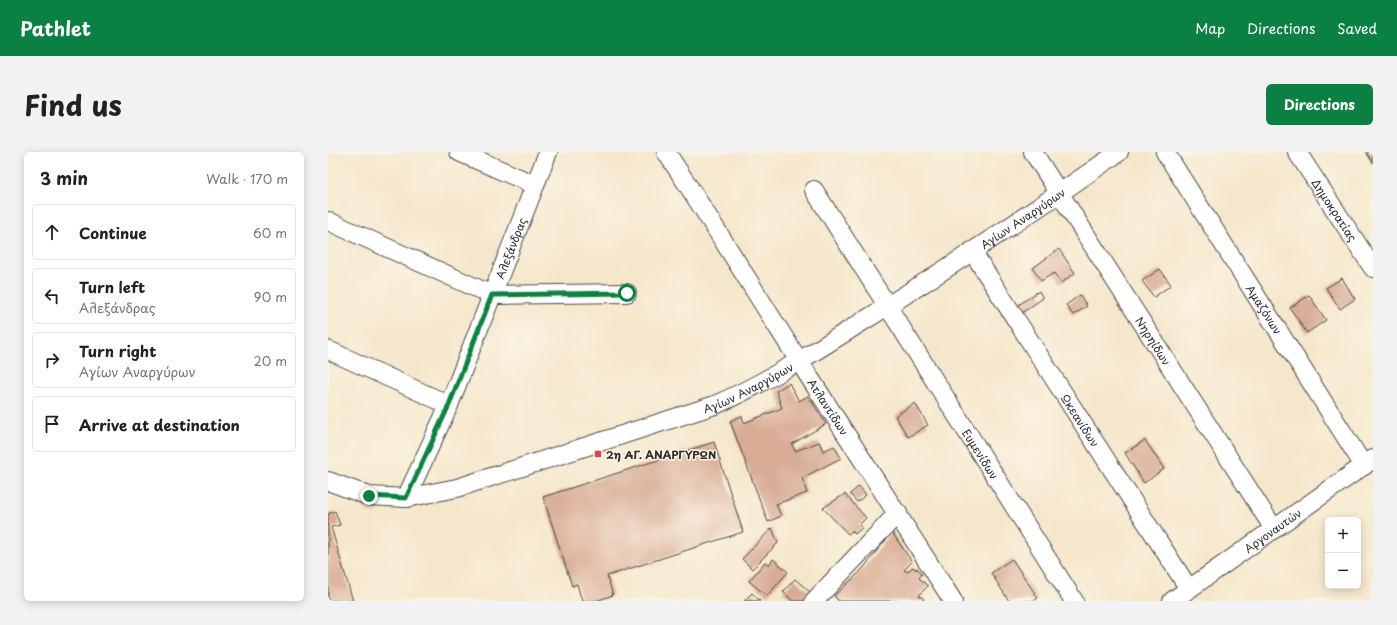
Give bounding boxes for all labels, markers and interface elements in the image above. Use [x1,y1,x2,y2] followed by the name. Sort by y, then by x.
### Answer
[20,14,91,42] text: Pathlet
[1195,18,1225,39] text: Map
[1247,18,1315,39] text: Directions
[1337,18,1377,39] text: Saved
[24,83,122,126] text: Find us
[1266,84,1373,125] button: Directions
[40,165,88,191] text: 3 min
[206,169,288,188] text: Walk · 170 m
[1308,175,1362,245] street label: Δημοκρατίας
[977,183,1068,253] street label: Αγίων Αναργύρων
[491,215,530,281] street label: Αλεξάνδρας
[41,221,63,243] icon: ahead
[79,221,147,244] text: Continue
[253,223,287,242] text: 60 m
[79,275,145,298] text: Turn left
[1242,281,1287,337] street label: Αμαζόνων
[618,284,636,302] route start
[41,285,63,307] icon: left
[254,287,287,306] text: 90 m
[79,298,155,317] text: Αλεξάνδρας
[1132,313,1176,368] street label: Νηρηίδων
[79,339,156,362] text: Turn right
[41,349,63,371] icon: right
[253,351,287,370] text: 20 m
[701,358,796,417] street label: Αγίων Αναργύρων
[79,362,196,381] text: Αγίων Αναργύρων
[804,375,853,438] street label: Ατλαντίδων
[1057,390,1104,450] street label: Ωκεανίδων
[41,413,63,435] icon: arrive
[79,413,240,436] text: Arrive at destination
[959,425,1003,482] street label: Ευμενίδων
[606,446,716,463] place label: 2η ΑΓ. ΑΝΑΡΓΥΡΩΝ
[593,449,603,459] marker: 2η ΑΓ. ΑΝΑΡΓΥΡΩΝ
[360,487,378,505] route end
[1240,504,1305,556] street label: Αργοναυτών
[1325,517,1361,589] map controls
[1325,517,1361,553] button: +
[1325,553,1361,589] button: −

